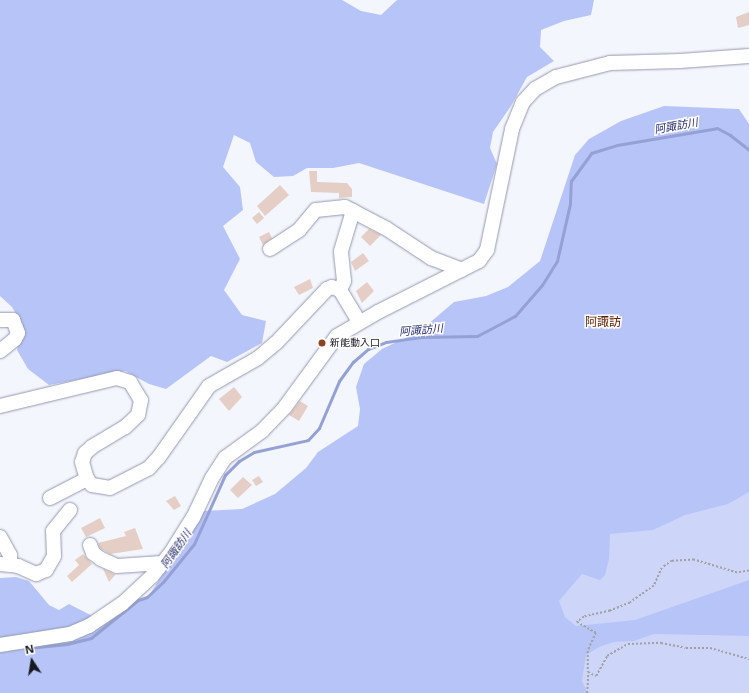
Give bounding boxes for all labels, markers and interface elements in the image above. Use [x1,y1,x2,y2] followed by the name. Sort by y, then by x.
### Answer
[653,116,699,136] water label: 阿諏訪川
[585,315,621,329] district label: 阿諏訪
[399,322,443,338] water label: 阿諏訪川
[330,337,380,349] place label: 新能動入口
[317,338,327,348] marker: 新能動入口
[158,527,194,571] water label: 阿諏訪川
[12,641,52,681] north arrow
[23,641,35,657] text: N

